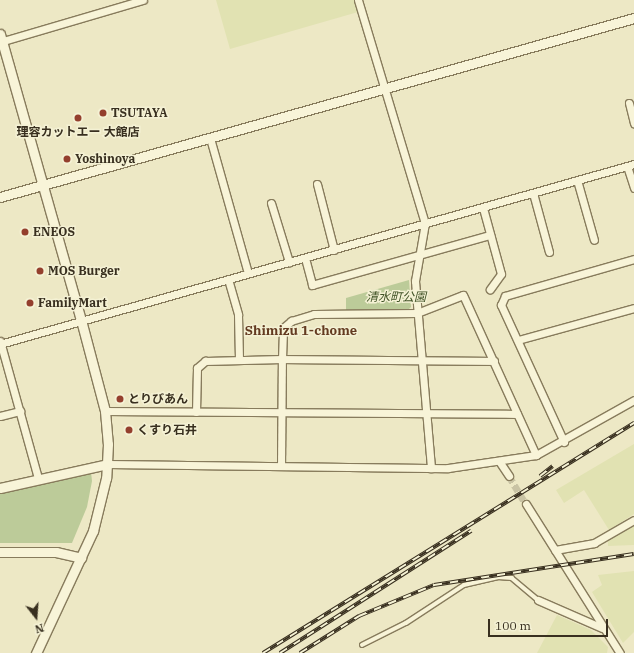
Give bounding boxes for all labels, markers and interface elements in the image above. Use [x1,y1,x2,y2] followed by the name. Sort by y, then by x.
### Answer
[111,106,168,120] place label: TSUTAYA
[98,108,108,118] marker: TSUTAYA
[73,113,83,123] marker: 理容カットエー 大館店
[17,125,139,139] place label: 理容カットエー 大館店
[75,152,135,166] place label: Yoshinoya
[62,154,72,164] marker: Yoshinoya
[33,225,75,239] place label: ENEOS
[20,227,30,237] marker: ENEOS
[48,264,120,278] place label: MOS Burger
[35,266,45,276] marker: MOS Burger
[366,290,426,304] park label: 清水町公園
[38,296,107,310] place label: FamilyMart
[25,298,35,308] marker: FamilyMart
[245,323,357,339] district label: Shimizu 1-chome
[128,392,188,406] place label: とりびあん
[115,394,125,404] marker: とりびあん
[137,423,197,437] place label: くすり石井
[124,425,134,435] marker: くすり石井
[16,597,56,637] north arrow
[490,611,610,637] scale bar
[495,618,531,633] text: 100 m
[33,621,46,636] text: N

